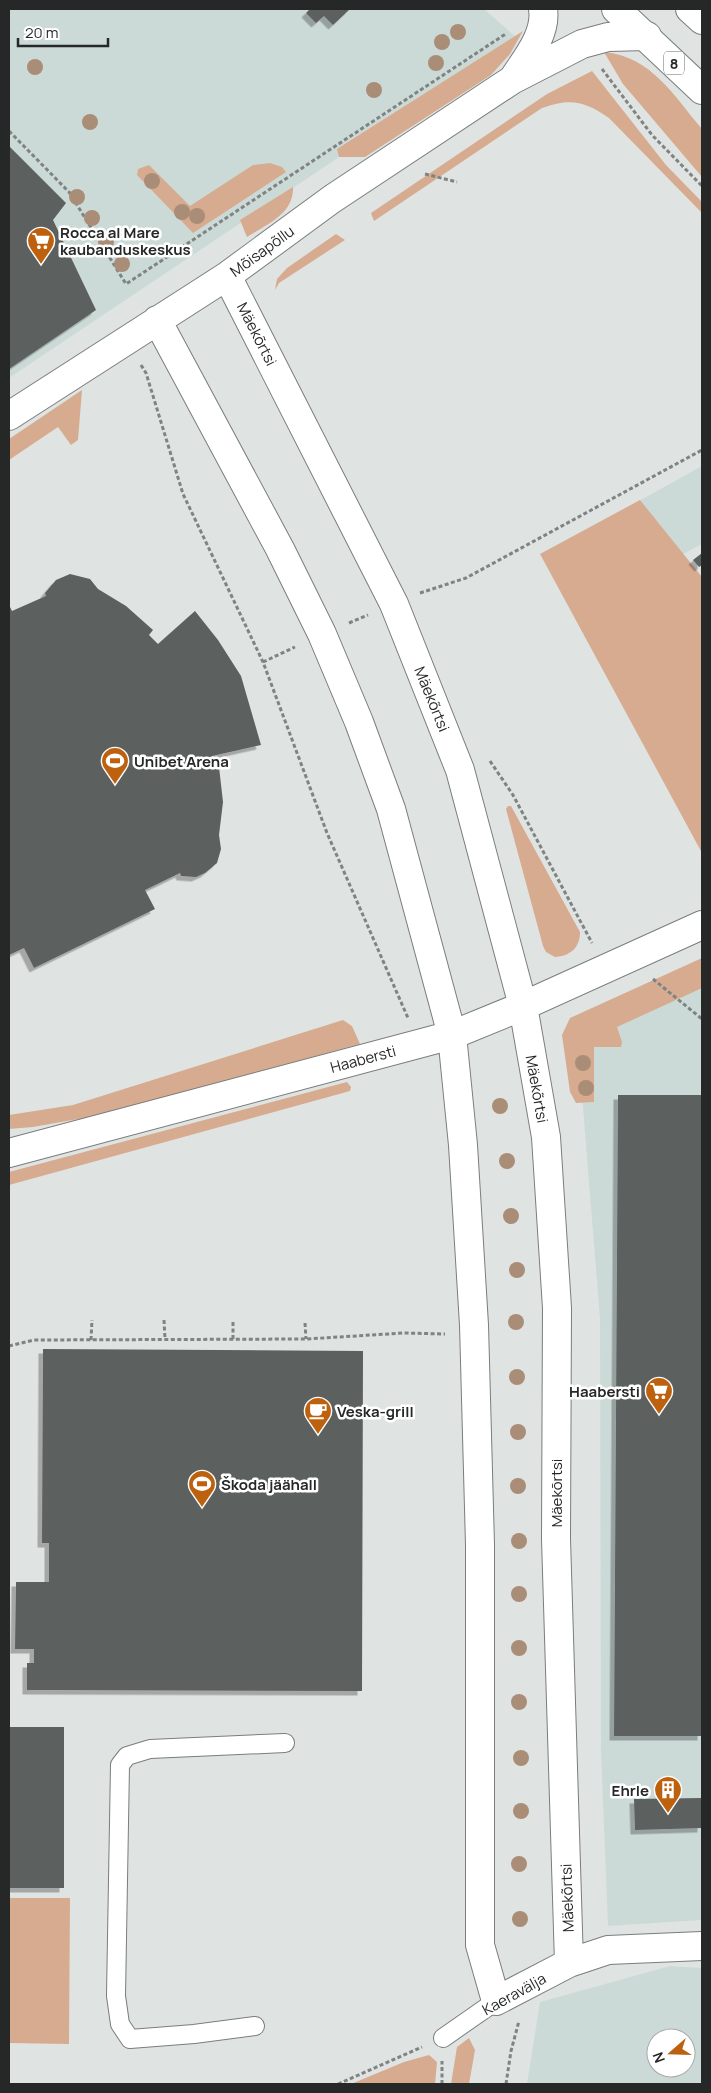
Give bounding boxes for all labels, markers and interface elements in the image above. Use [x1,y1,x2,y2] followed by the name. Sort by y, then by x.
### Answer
[18,15,108,47] scale bar
[25,22,58,43] text: 20 m
[664,52,684,74] road number: 8
[226,221,298,281] street label: Mõisapõllu
[60,222,191,260] place label: Rocca al Mare kaubanduskeskus
[26,226,56,265] supermarket icon: Rocca al Mare kaubanduskeskus
[232,299,282,369] street label: Mäekõrtsi
[409,663,455,735] street label: Mäekõrtsi
[100,746,130,785] sports icon: Unibet Arena
[134,751,229,772] place label: Unibet Arena
[328,1040,398,1078] street label: Haabersti
[521,1053,553,1125] street label: Mäekõrtsi
[644,1376,674,1415] supermarket icon: Haabersti
[569,1381,640,1402] place label: Haabersti
[303,1396,333,1435] cafe icon: Veska-grill
[337,1401,414,1422] place label: Veska-grill
[546,1459,567,1527] street label: Mäekõrtsi
[187,1469,217,1508] sports icon: Škoda jäähall
[221,1474,317,1495] place label: Škoda jäähall
[653,1775,683,1814] building icon: Ehrle
[612,1780,649,1801] place label: Ehrle
[555,1863,579,1933] street label: Mäekõrtsi
[478,1968,550,2020] street label: Kaeravälja
[646,2028,696,2078] north arrow
[648,2050,669,2066] text: N

